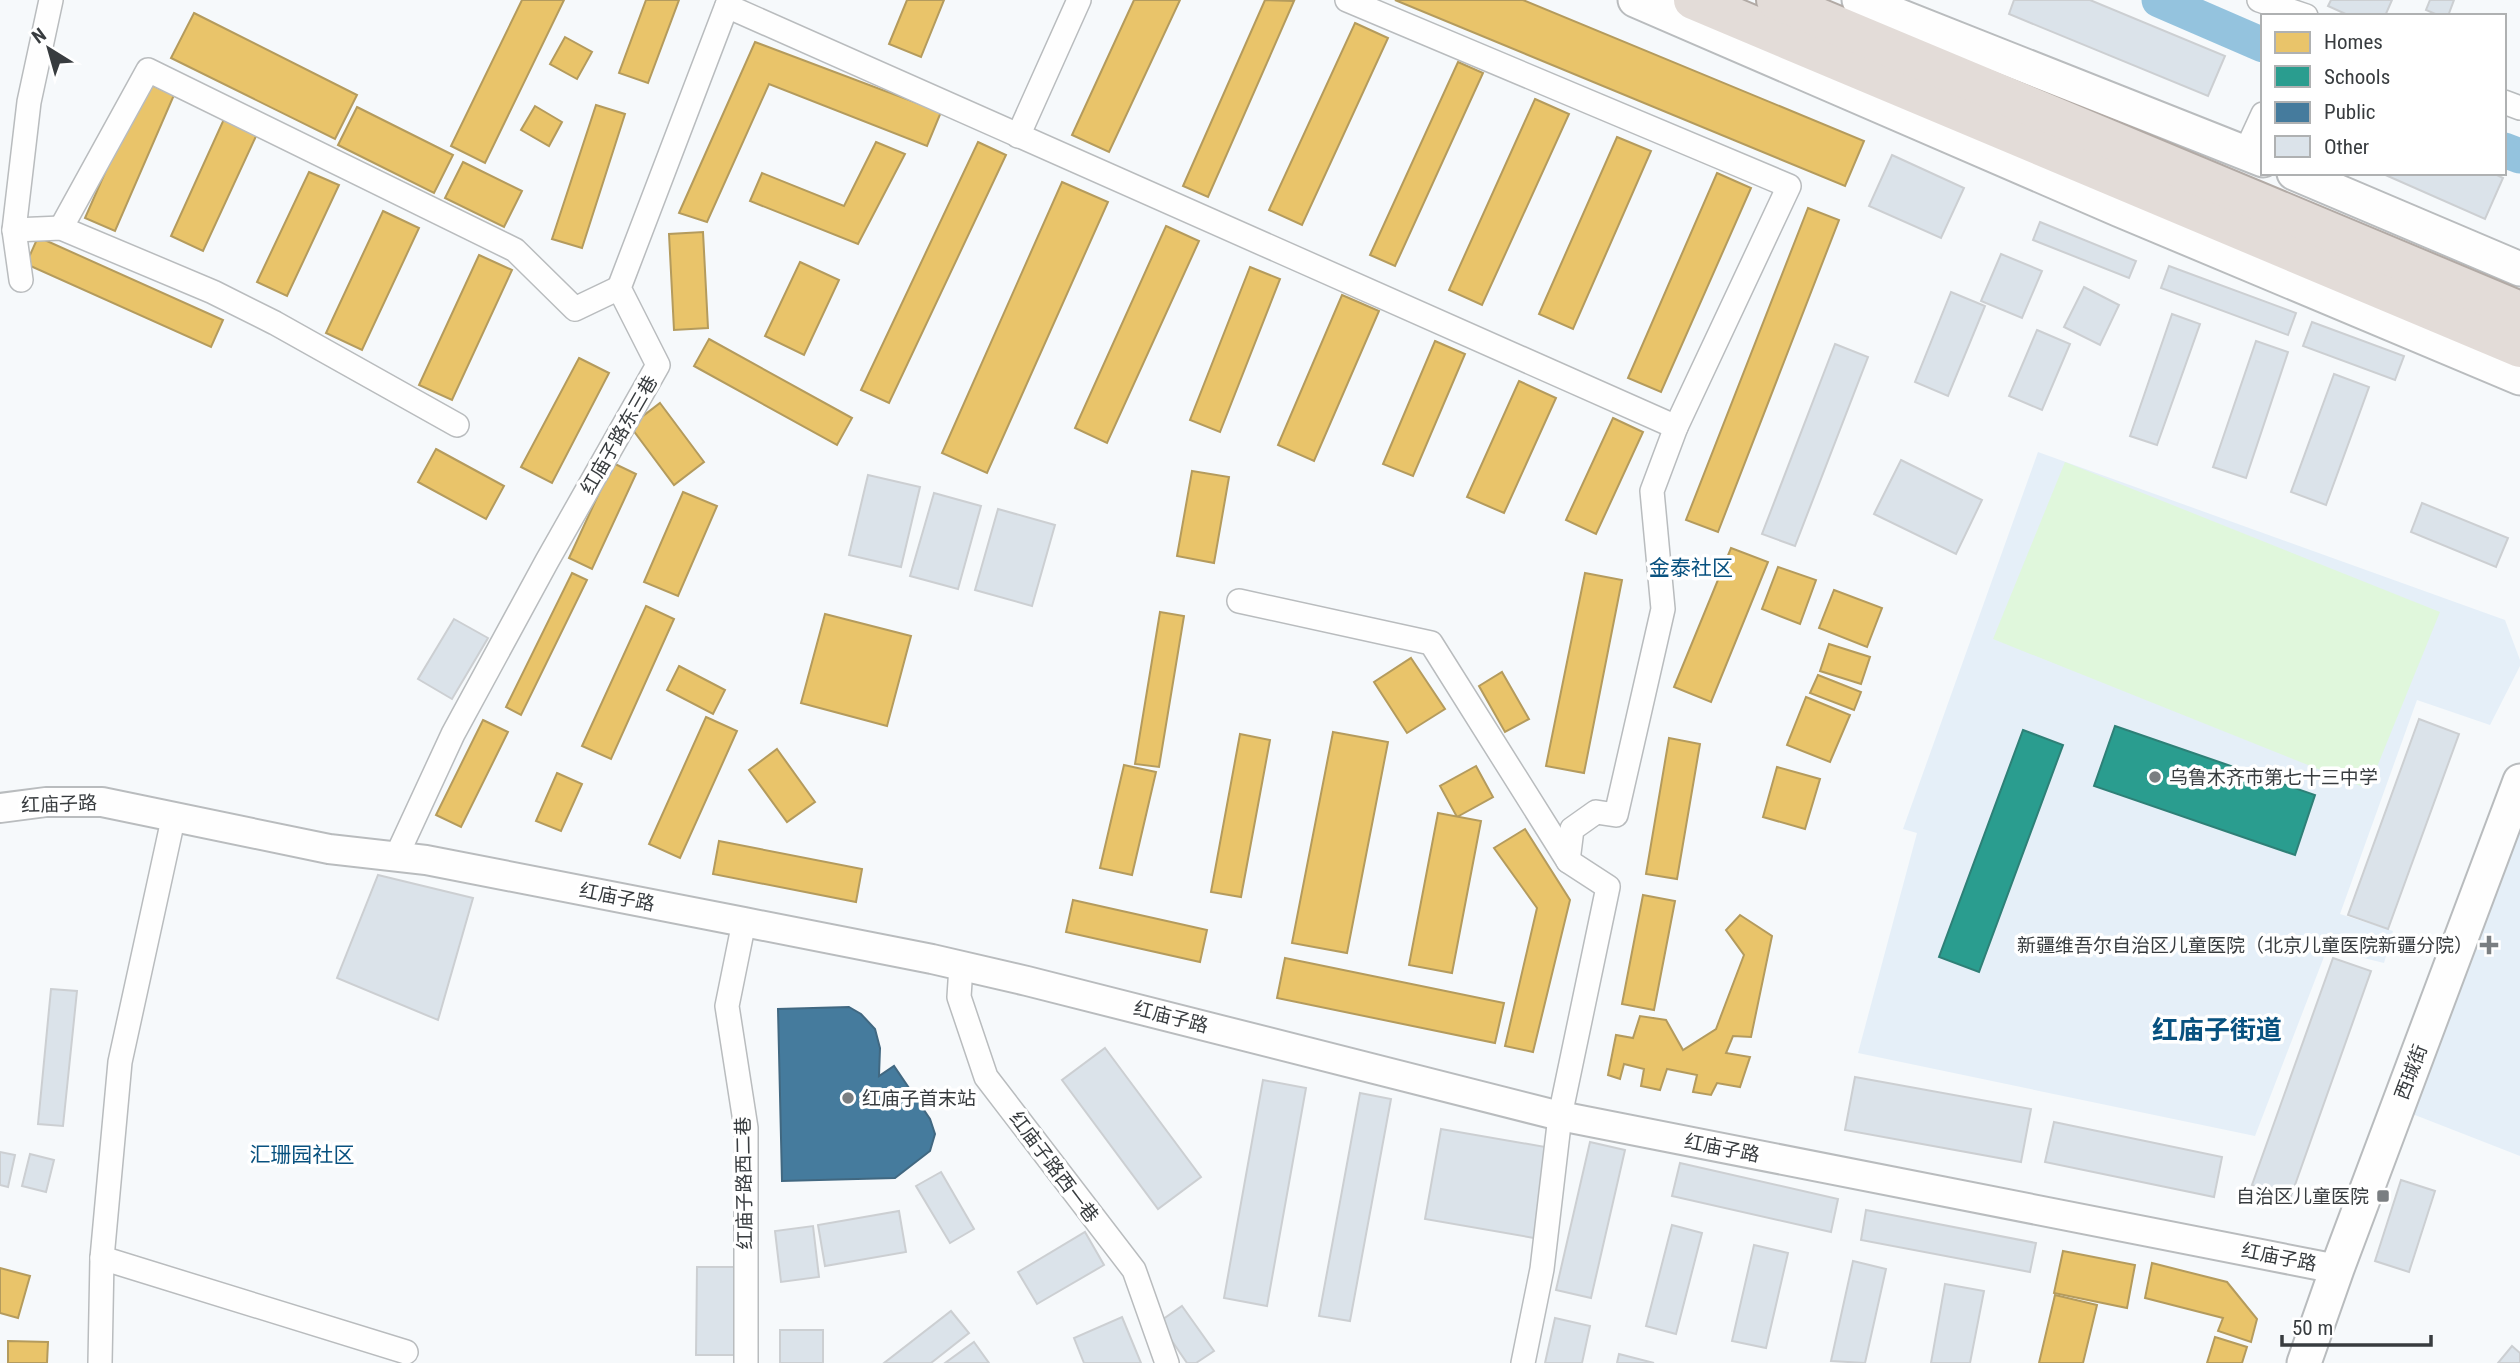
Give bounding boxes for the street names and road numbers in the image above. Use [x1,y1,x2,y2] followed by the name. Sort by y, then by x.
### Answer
[576,372,662,498] street label: 红庙子路东三巷
[21,791,97,817] street label: 红庙子路
[577,878,657,916] street label: 红庙子路
[1131,997,1211,1037] street label: 红庙子路
[2390,1041,2432,1103] street label: 西珹街
[1005,1107,1103,1227] street label: 红庙子路西一巷
[731,1116,757,1250] street label: 红庙子路西二巷
[1682,1129,1762,1167] street label: 红庙子路
[2239,1238,2319,1276] street label: 红庙子路

